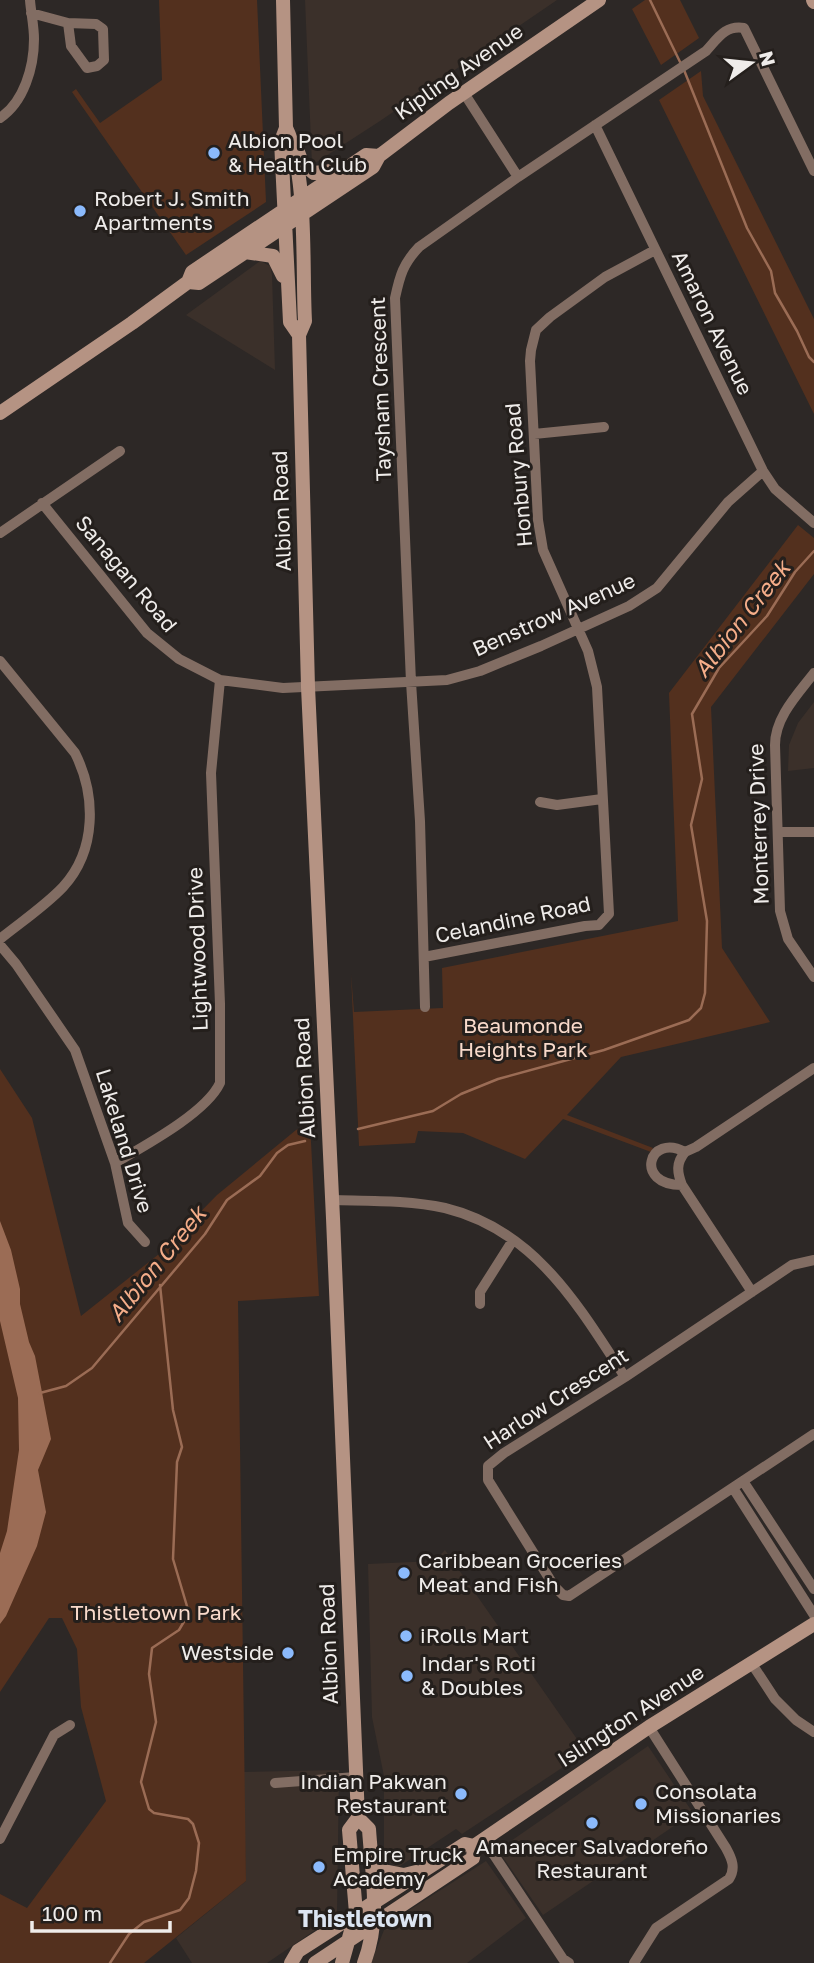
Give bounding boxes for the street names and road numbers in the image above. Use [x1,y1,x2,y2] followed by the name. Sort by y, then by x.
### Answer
[389,17,528,125] street label: Kipling Avenue
[667,246,759,399] street label: Amaron Avenue
[364,296,396,482] street label: Taysham Crescent
[499,402,537,548] street label: Honbury Road
[266,450,296,572] street label: Albion Road
[70,510,183,637] street label: Sanagan Road
[468,567,639,662] street label: Benstrow Avenue
[742,743,774,905] street label: Monterrey Drive
[181,867,213,1031] street label: Lightwood Drive
[433,890,593,948] street label: Celandine Road
[288,1017,320,1139] street label: Albion Road
[91,1065,159,1216] street label: Lakeland Drive
[478,1342,633,1455] street label: Harlow Crescent
[313,1583,343,1705] street label: Albion Road
[552,1658,708,1772] street label: Islington Avenue

